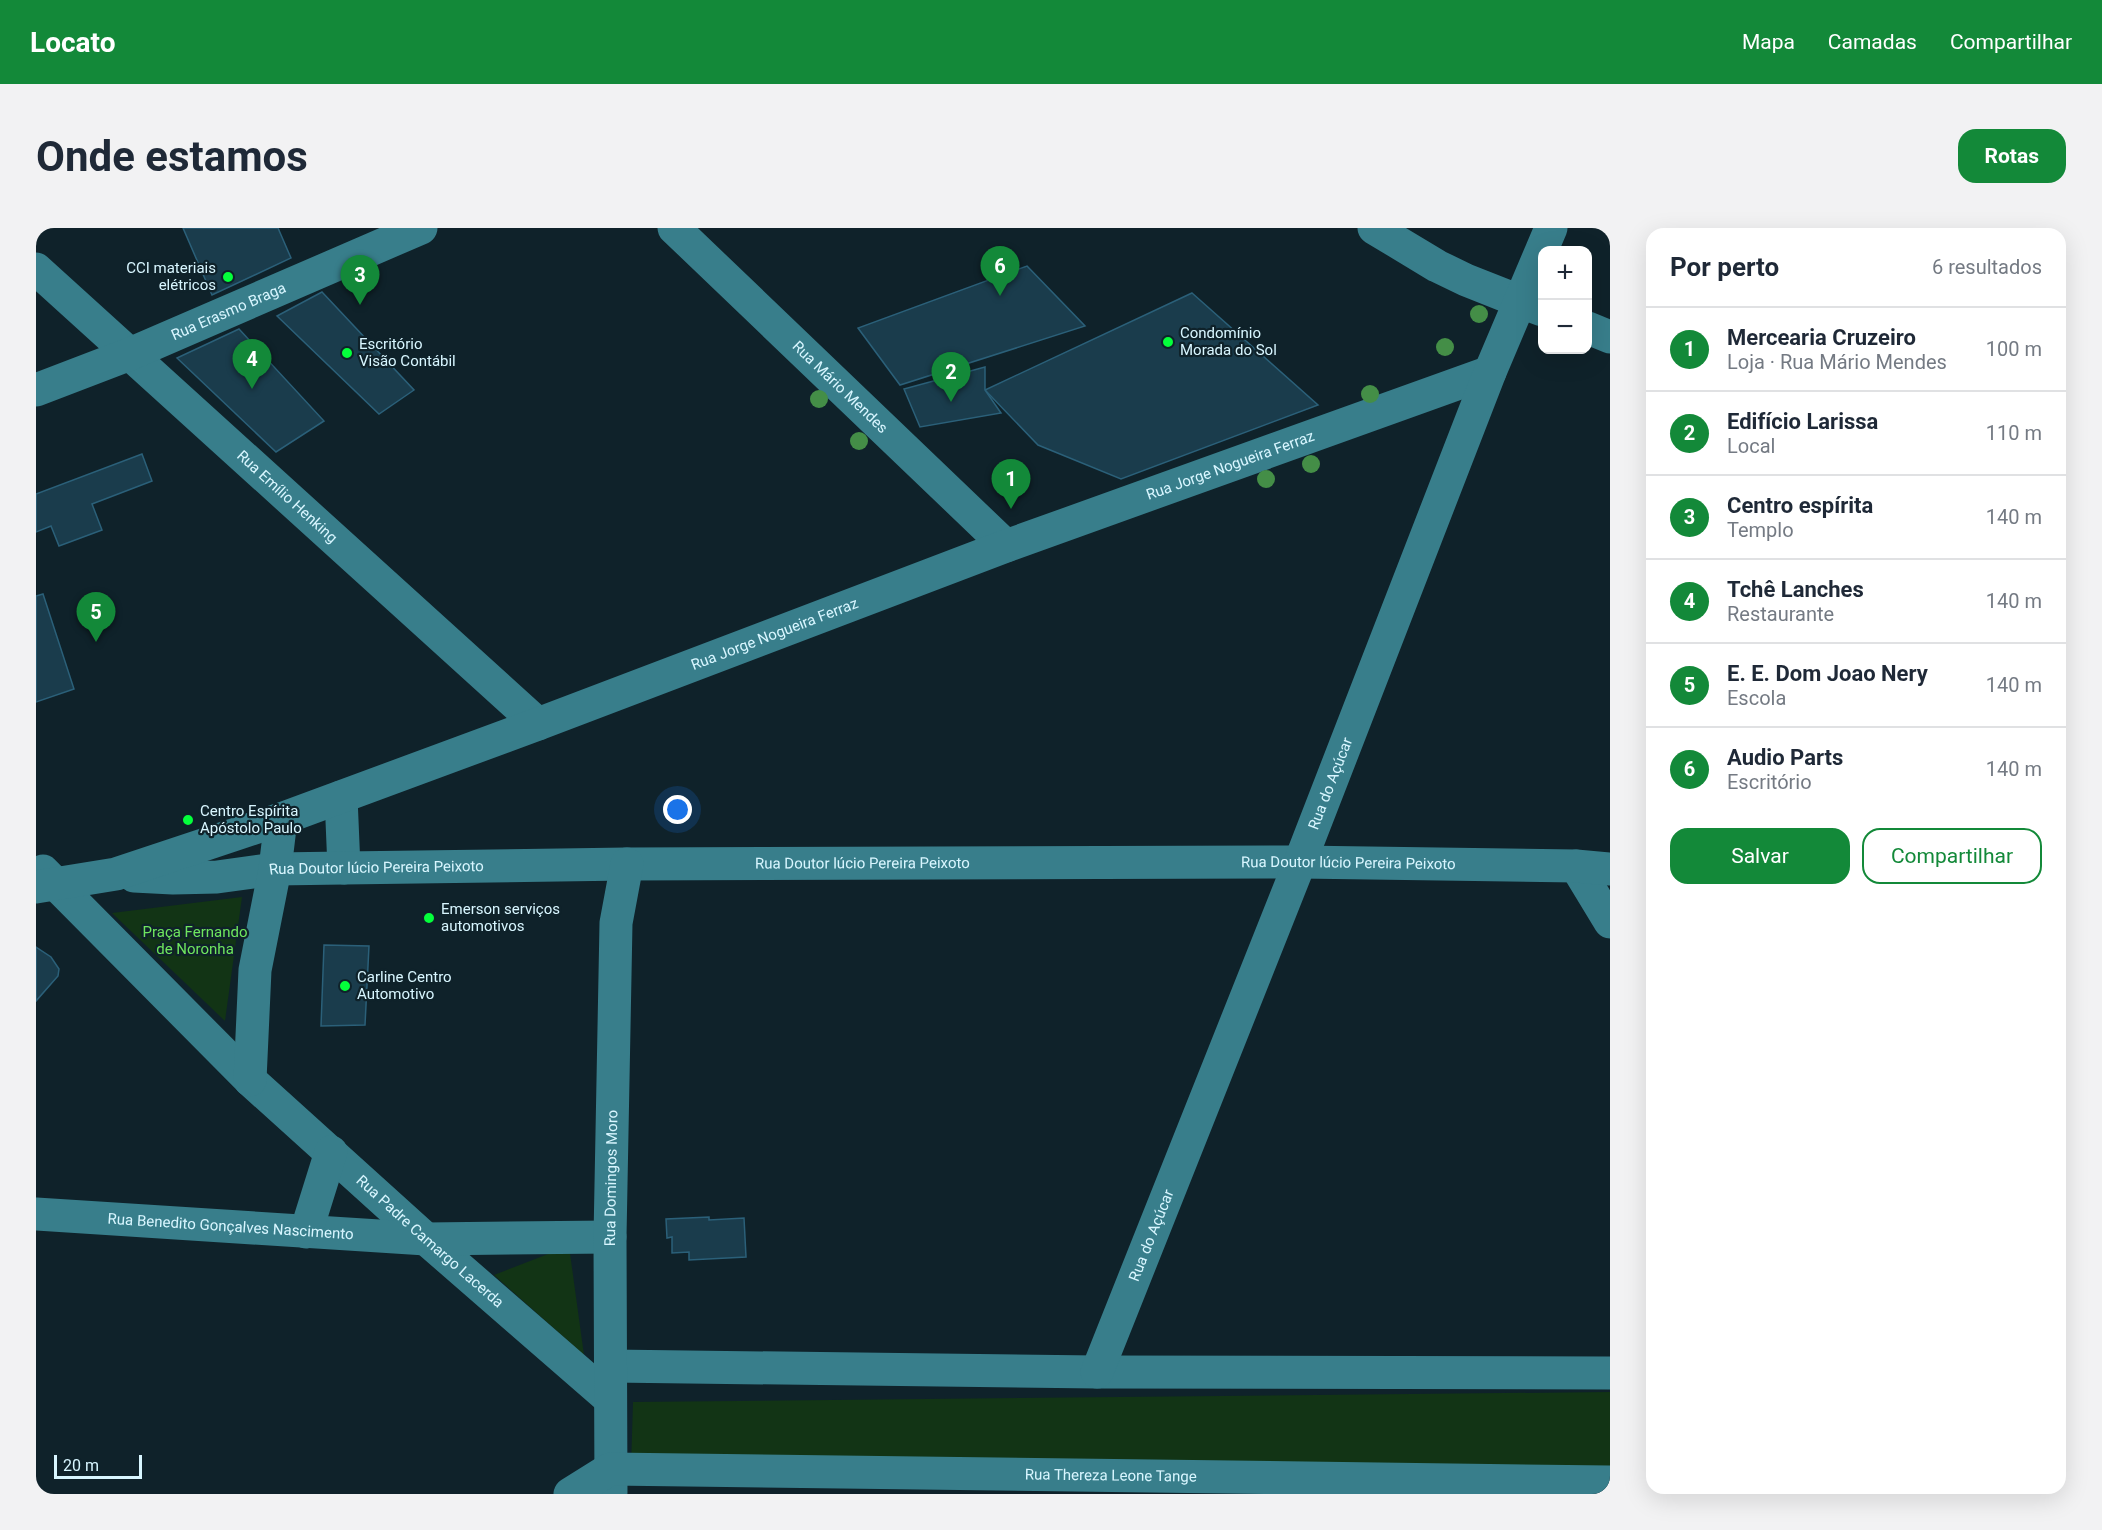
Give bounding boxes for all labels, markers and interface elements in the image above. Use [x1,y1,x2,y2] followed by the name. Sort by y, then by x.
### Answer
[30,26,115,59] text: Locato
[1742,30,1795,54] text: Mapa
[1828,30,1917,54] text: Camadas
[1950,30,2072,54] text: Compartilhar
[1958,129,2066,183] button: Rotas
[36,132,308,181] text: Onde estamos
[1538,246,1592,354] map controls
[1538,246,1592,300] button: +
[980,247,1020,296] pin: 6
[1670,252,1779,282] text: Por perto
[1932,255,2042,279] text: 6 resultados
[340,256,380,305] pin: 3
[126,259,216,294] place label: CCI materiais elétricos
[221,270,235,284] marker: CCI materiais elétricos
[168,279,289,344] street label: Rua Erasmo Braga
[1538,300,1592,354] button: −
[1180,324,1277,359] place label: Condomínio Morada do Sol
[1727,325,1916,350] text: Mercearia Cruzeiro
[359,335,456,370] place label: Escritório Visão Contábil
[1161,335,1175,349] marker: Condomínio Morada do Sol
[789,337,892,437] street label: Rua Mário Mendes
[1684,337,1695,361] text: 1
[1986,337,2042,361] text: 100 m
[232,340,272,389] pin: 4
[340,346,354,360] marker: Escritório Visão Contábil
[1727,350,1947,374] text: Loja · Rua Mário Mendes
[932,352,970,402] pin: 2
[1727,409,1878,434] text: Edifício Larissa
[1684,421,1695,445] text: 2
[1986,421,2042,445] text: 110 m
[1144,427,1317,504] street label: Rua Jorge Nogueira Ferraz
[1727,434,1775,458] text: Local
[233,447,341,547] street label: Rua Emílio Henking
[992,460,1030,509] pin: 1
[1727,493,1873,518] text: Centro espírita
[1684,505,1695,529] text: 3
[1986,505,2042,529] text: 140 m
[1727,518,1794,542] text: Templo
[1727,577,1864,602] text: Tchê Lanches
[1684,589,1695,613] text: 4
[1986,589,2042,613] text: 140 m
[76,592,116,642] pin: 5
[688,594,861,674] street label: Rua Jorge Nogueira Ferraz
[1727,602,1834,626] text: Restaurante
[1727,661,1928,686] text: E. E. Dom Joao Nery
[1684,673,1695,697] text: 5
[1986,673,2042,697] text: 140 m
[1727,686,1786,710] text: Escola
[1304,735,1356,832] street label: Rua do Açúcar
[1727,745,1843,770] text: Audio Parts
[1684,757,1695,781] text: 6
[1986,757,2042,781] text: 140 m
[1727,770,1812,794] text: Escritório
[663,795,692,824] your location
[200,802,302,837] place label: Centro Espírita Apóstolo Paulo
[181,813,195,827] marker: Centro Espírita Apóstolo Paulo
[1670,828,1850,884] button: Salvar
[1862,828,2042,884] button: Compartilhar
[1241,853,1456,873] street label: Rua Doutor lúcio Pereira Peixoto
[755,854,970,873] street label: Rua Doutor lúcio Pereira Peixoto
[268,857,484,879] street label: Rua Doutor lúcio Pereira Peixoto
[441,900,560,935] place label: Emerson serviços automotivos
[422,911,436,925] marker: Emerson serviços automotivos
[142,923,248,958] park label: Praça Fernando de Noronha
[357,968,452,1003] place label: Carline Centro Automotivo
[338,979,352,993] marker: Carline Centro Automotivo
[601,1110,621,1246] street label: Rua Domingos Moro
[353,1172,507,1311] street label: Rua Padre Camargo Lacerda
[1125,1187,1178,1284] street label: Rua do Açúcar
[107,1210,354,1243] street label: Rua Benedito Gonçalves Nascimento
[54,1452,142,1480] scale bar
[63,1456,99,1475] text: 20 m
[1025,1465,1197,1486] street label: Rua Thereza Leone Tange

